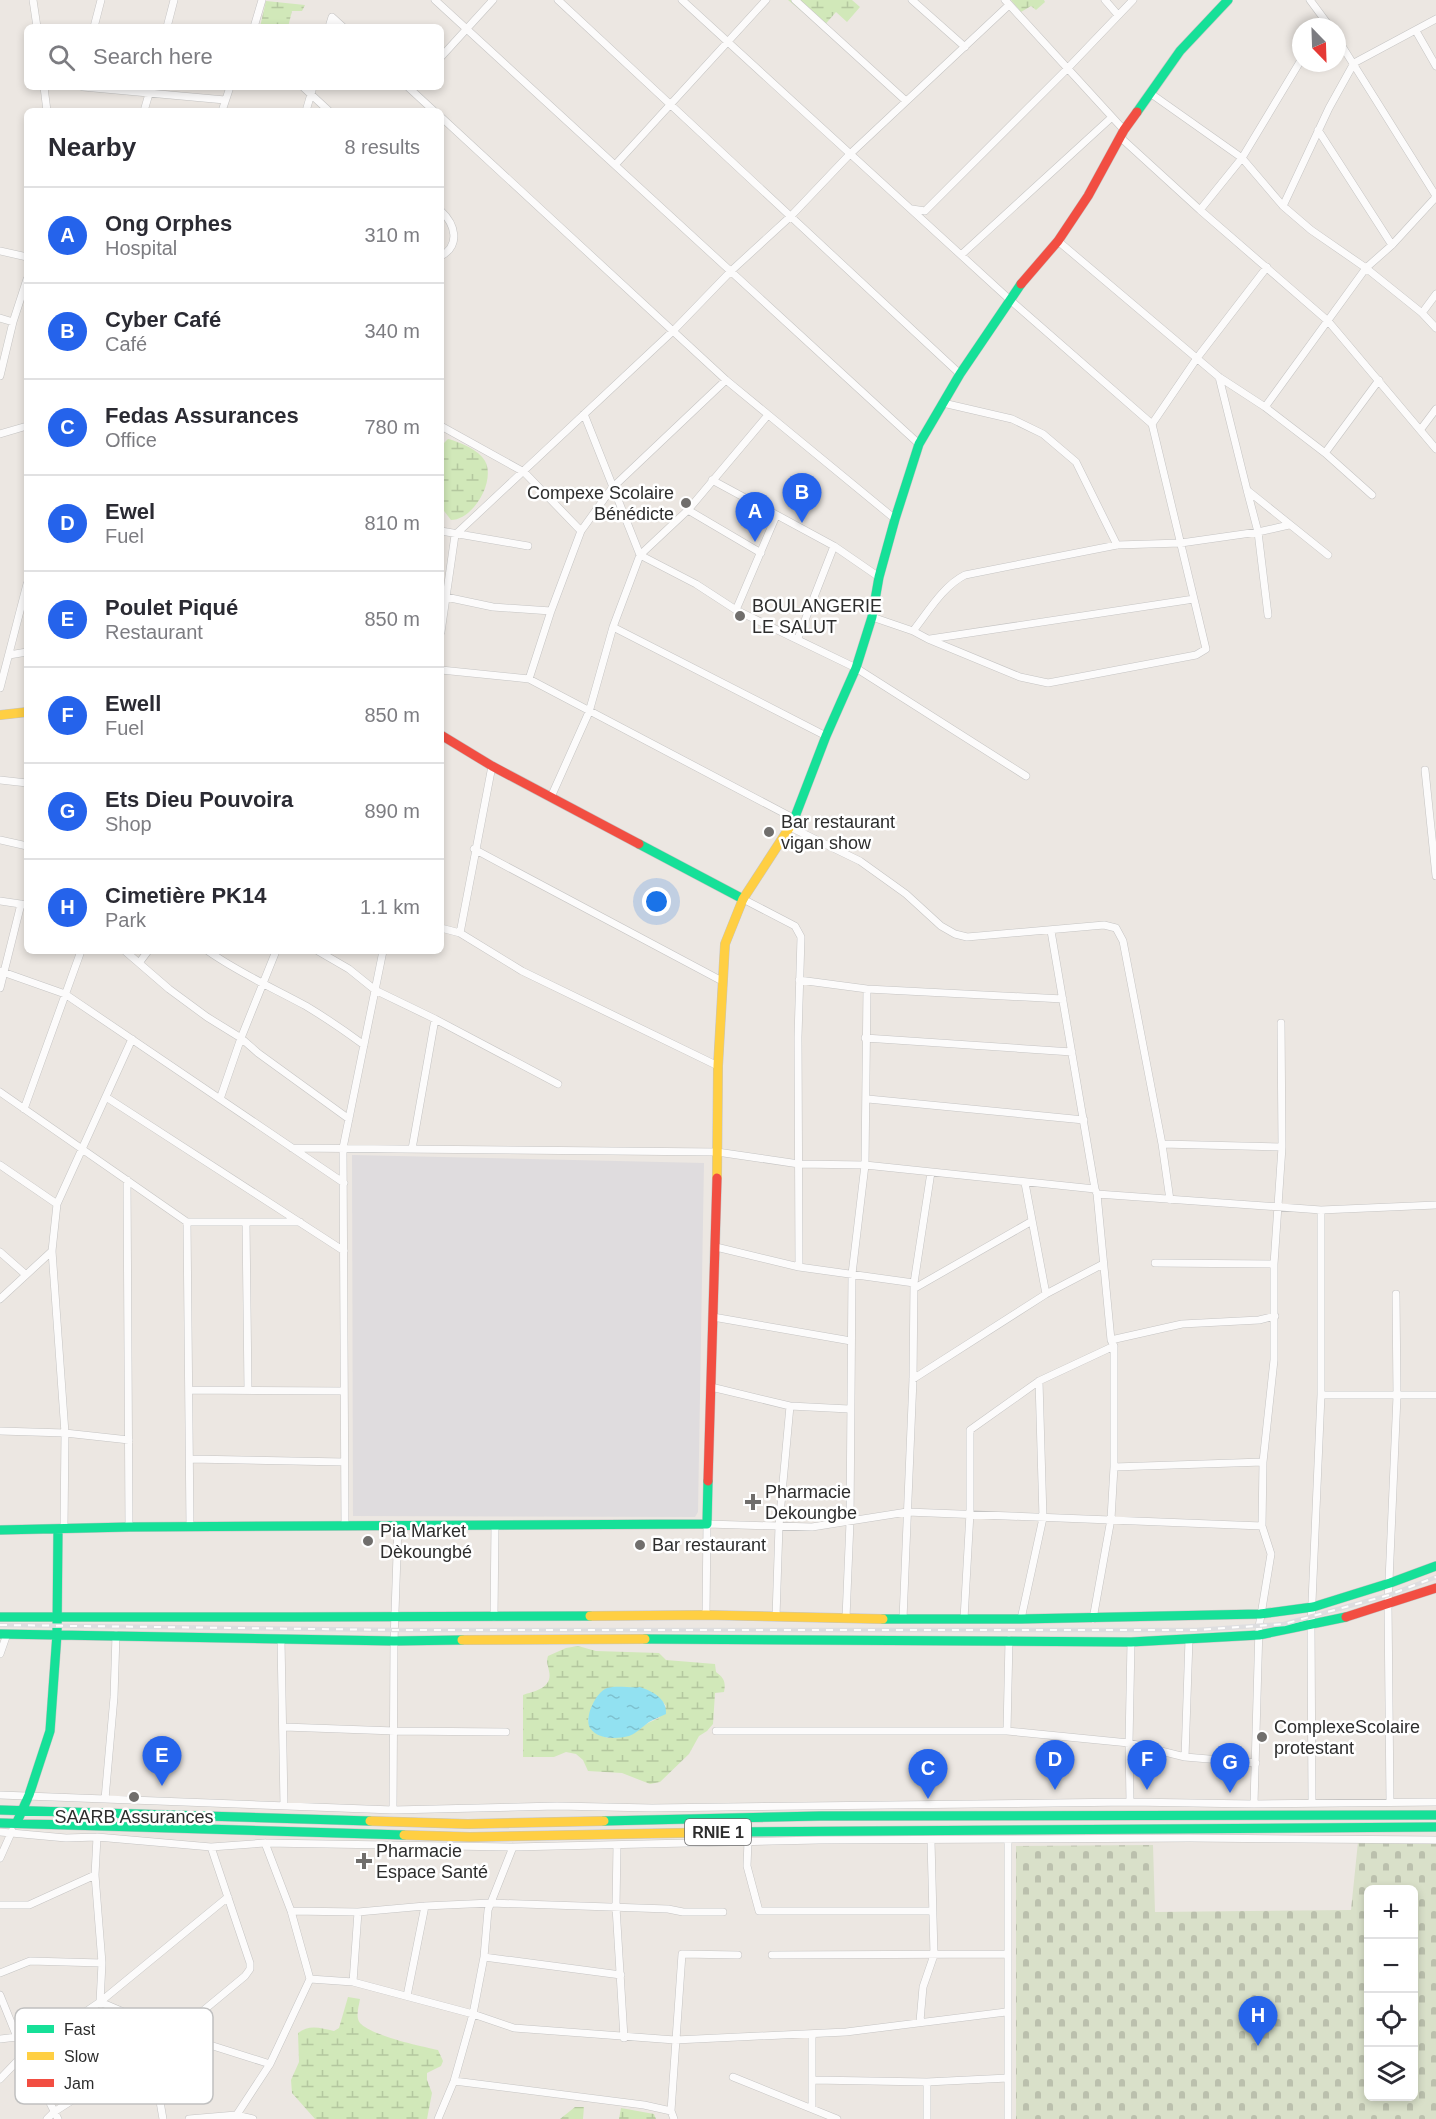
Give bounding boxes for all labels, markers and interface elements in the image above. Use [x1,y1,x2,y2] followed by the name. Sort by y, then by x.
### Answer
[1292,18,1346,72] north arrow
[24,24,444,90] search box
[45,41,78,74] icon: search
[93,44,213,69] text: Search here
[48,132,136,162] text: Nearby
[344,136,420,158] text: 8 results
[105,211,232,236] text: Ong Orphes
[60,224,75,246] text: A
[364,224,420,246] text: 310 m
[105,237,177,259] text: Hospital
[105,307,221,332] text: Cyber Café
[60,320,75,342] text: B
[364,320,420,342] text: 340 m
[105,333,147,355] text: Café
[105,403,299,428] text: Fedas Assurances
[60,416,75,438] text: C
[364,416,420,438] text: 780 m
[105,429,157,451] text: Office
[782,474,822,523] pin: B
[527,483,674,524] place label: Compexe Scolaire Bénédicte
[736,492,774,542] pin: A
[679,496,693,510] marker: Compexe Scolaire Bénédicte
[105,499,155,524] text: Ewel
[60,512,75,534] text: D
[364,512,420,534] text: 810 m
[105,525,144,547] text: Fuel
[105,595,238,620] text: Poulet Piqué
[752,596,882,637] place label: BOULANGERIE LE SALUT
[61,608,74,630] text: E
[364,608,420,630] text: 850 m
[733,609,747,623] marker: BOULANGERIE LE SALUT
[105,621,203,643] text: Restaurant
[105,691,161,716] text: Ewell
[61,704,74,726] text: F
[364,704,420,726] text: 850 m
[105,717,144,739] text: Fuel
[105,787,293,812] text: Ets Dieu Pouvoira
[60,800,75,822] text: G
[364,800,420,822] text: 890 m
[781,812,895,853] place label: Bar restaurant vigan show
[105,813,152,835] text: Shop
[762,825,776,839] marker: Bar restaurant vigan show
[105,883,266,908] text: Cimetière PK14
[642,887,671,916] your location
[60,896,75,918] text: H
[360,896,420,918] text: 1.1 km
[105,909,146,931] text: Park
[765,1482,857,1523] place label: Pharmacie Dekoungbe
[746,1495,760,1509] marker: Pharmacie Dekoungbe
[380,1521,472,1562] place label: Pia Market Dèkoungbé
[361,1534,375,1548] marker: Pia Market Dèkoungbé
[652,1535,766,1555] place label: Bar restaurant
[633,1538,647,1552] marker: Bar restaurant
[1274,1717,1420,1758] place label: ComplexeScolaire protestant
[1255,1730,1269,1744] marker: ComplexeScolaire protestant
[142,1736,182,1786] pin: E
[1036,1740,1074,1790] pin: D
[1128,1740,1166,1790] pin: F
[1210,1744,1250,1793] pin: G
[908,1750,948,1799] pin: C
[127,1790,141,1804] marker: SAARB Assurances
[54,1807,214,1827] place label: SAARB Assurances
[685,1819,751,1845] road number: RNIE 1
[376,1841,488,1882] place label: Pharmacie Espace Santé
[357,1854,371,1868] marker: Pharmacie Espace Santé
[1364,1885,1418,2101] map controls
[1364,1885,1418,1939] button: +
[1364,1939,1418,1993] button: −
[1364,1993,1418,2047] button: locate
[1238,1996,1278,2046] pin: H
[15,2008,213,2104] legend
[64,2021,96,2038] text: Fast
[1364,2047,1418,2101] button: layers
[64,2048,99,2065] text: Slow
[64,2075,94,2092] text: Jam

